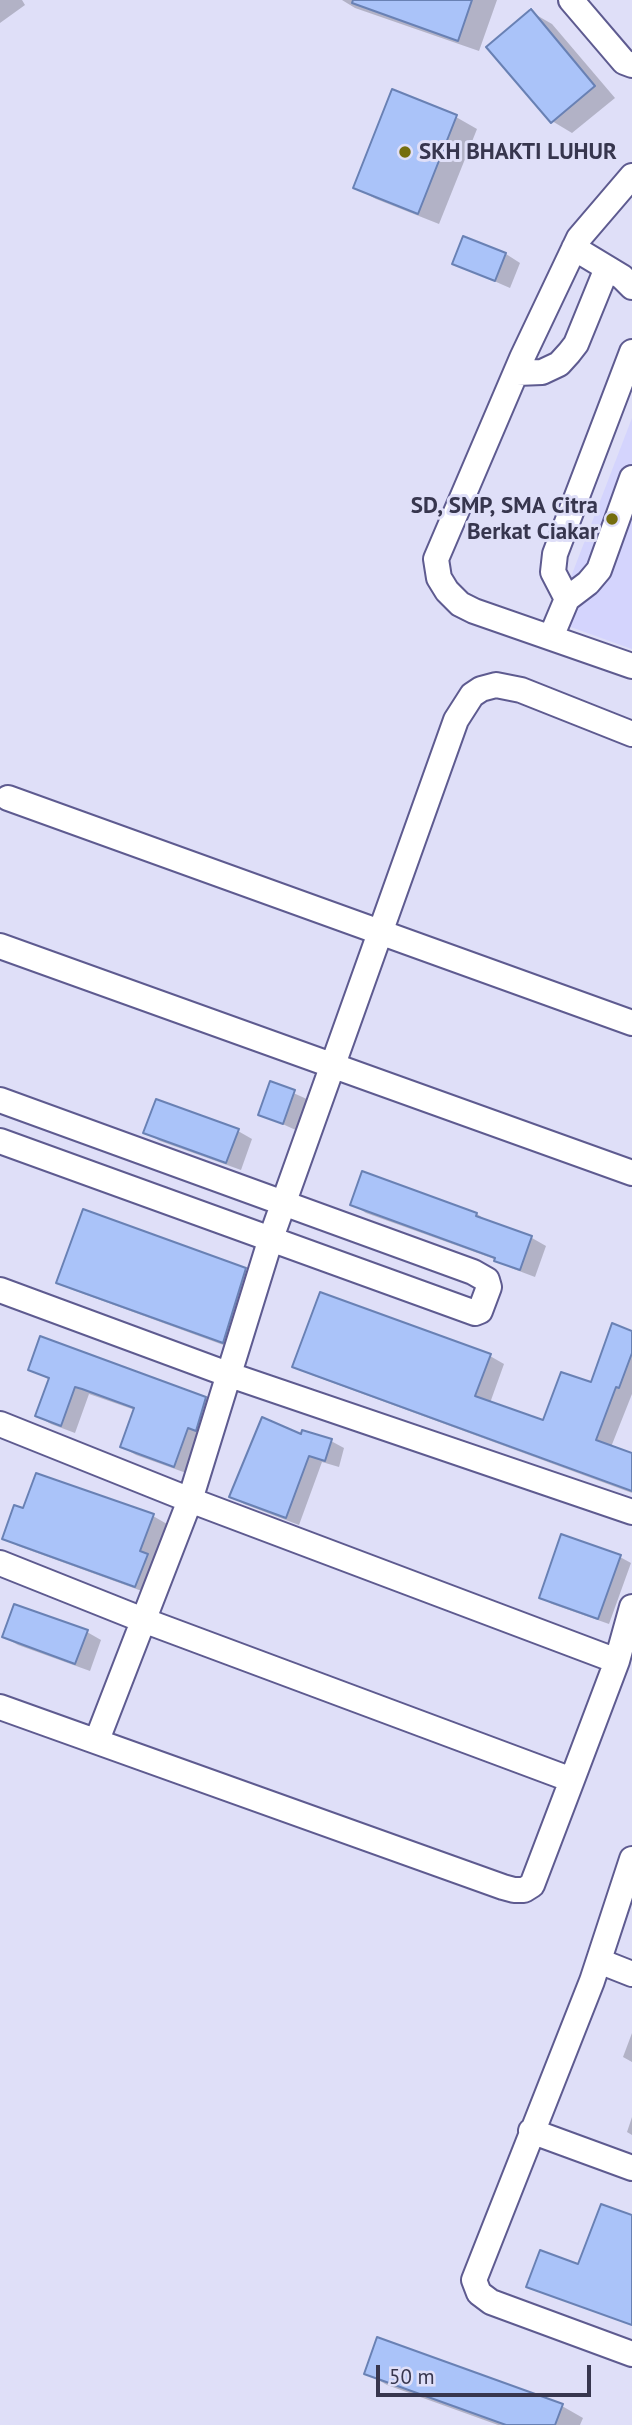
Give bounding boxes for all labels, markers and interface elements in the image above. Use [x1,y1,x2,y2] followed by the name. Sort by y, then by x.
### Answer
[419,138,617,166] place label: SKH BHAKTI LUHUR
[397,144,413,160] marker: SKH BHAKTI LUHUR
[411,492,598,546] place label: SD, SMP, SMA Citra Berkat Ciakar
[604,511,620,527] marker: SD, SMP, SMA Citra Berkat Ciakar
[380,2352,595,2396] scale bar
[389,2363,435,2390] text: 50 m

